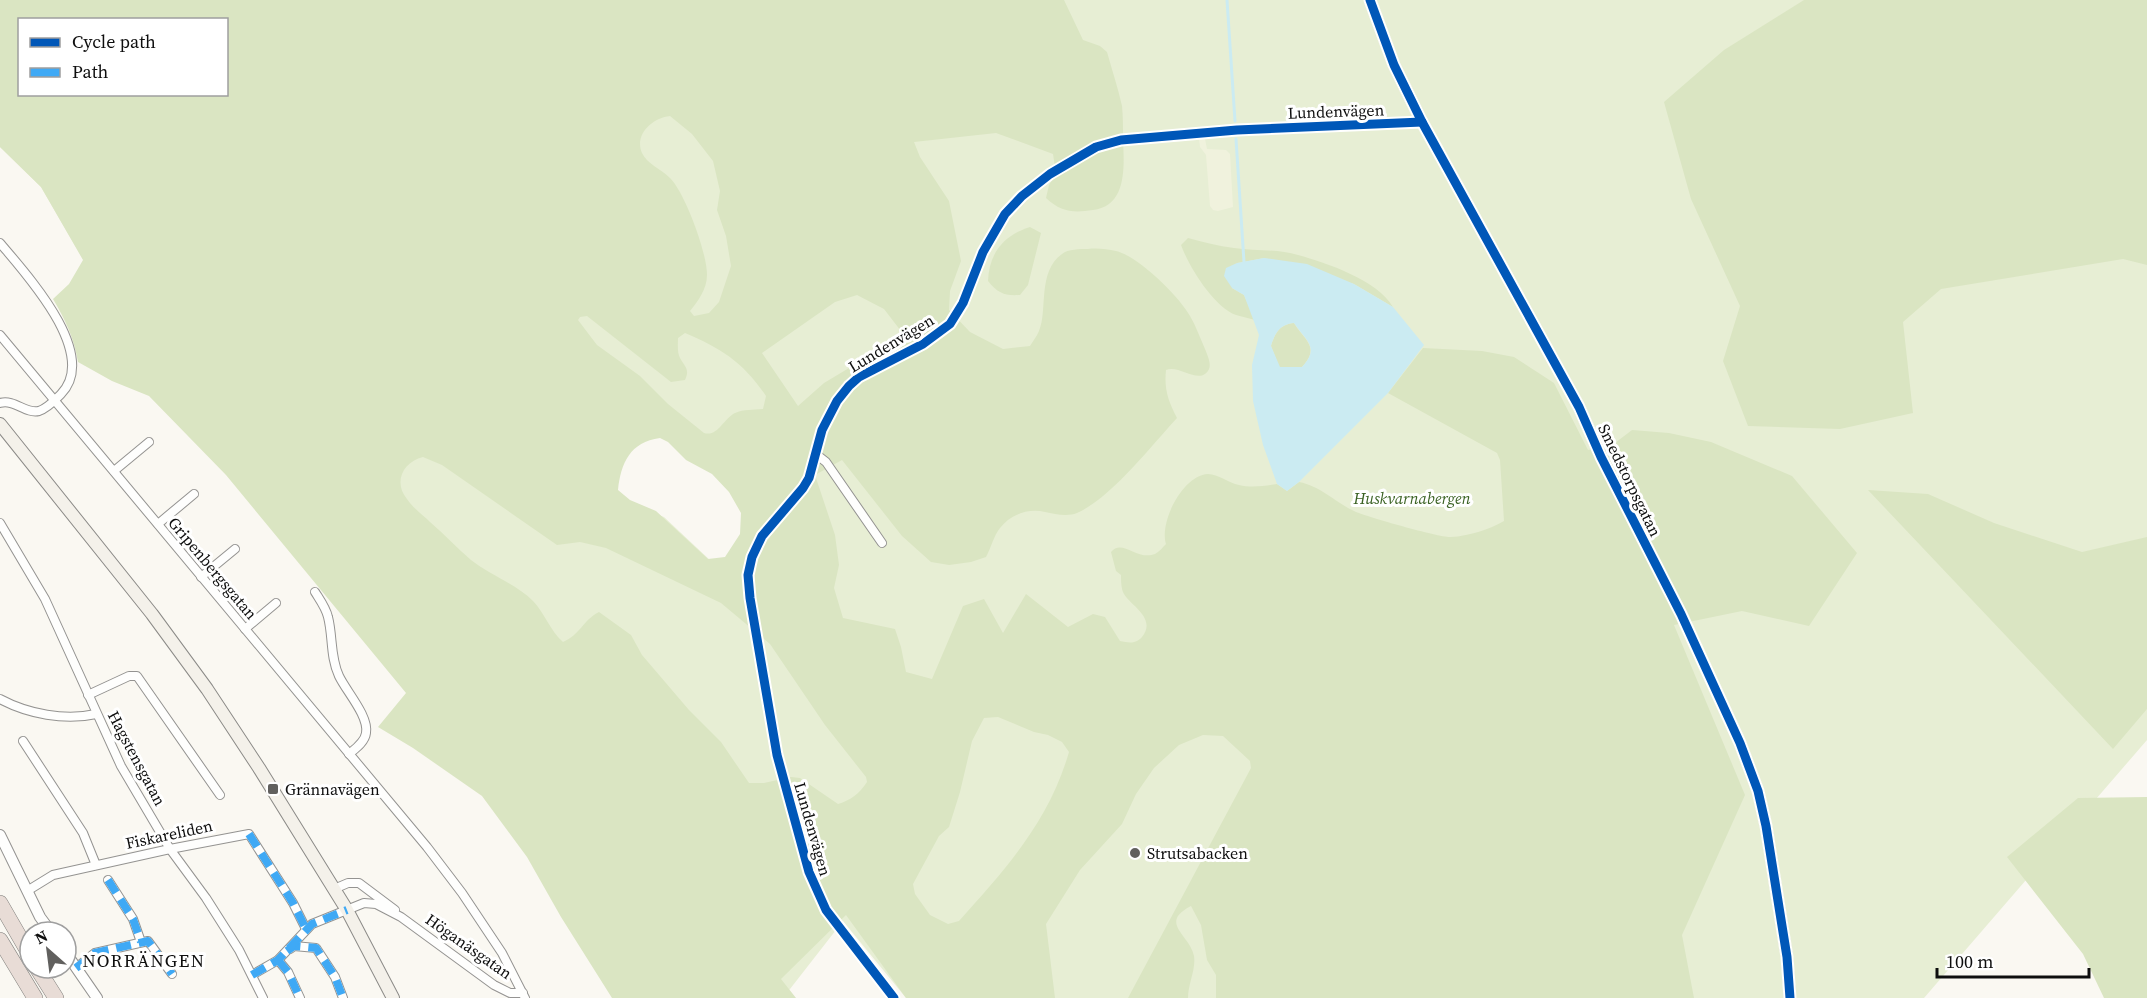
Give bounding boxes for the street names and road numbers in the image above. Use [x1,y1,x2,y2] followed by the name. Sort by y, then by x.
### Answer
[1287,98,1385,124] street label: Lundenvägen
[844,309,938,377] street label: Lundenvägen
[1593,420,1667,540] street label: Smedstorpsgatan
[164,512,263,624] street label: Gripenbergsgatan
[103,707,171,810] street label: Hagstensgatan
[789,780,837,879] street label: Lundenvägen
[123,814,215,854] street label: Fiskareliden
[421,908,517,984] street label: Höganäsgatan

